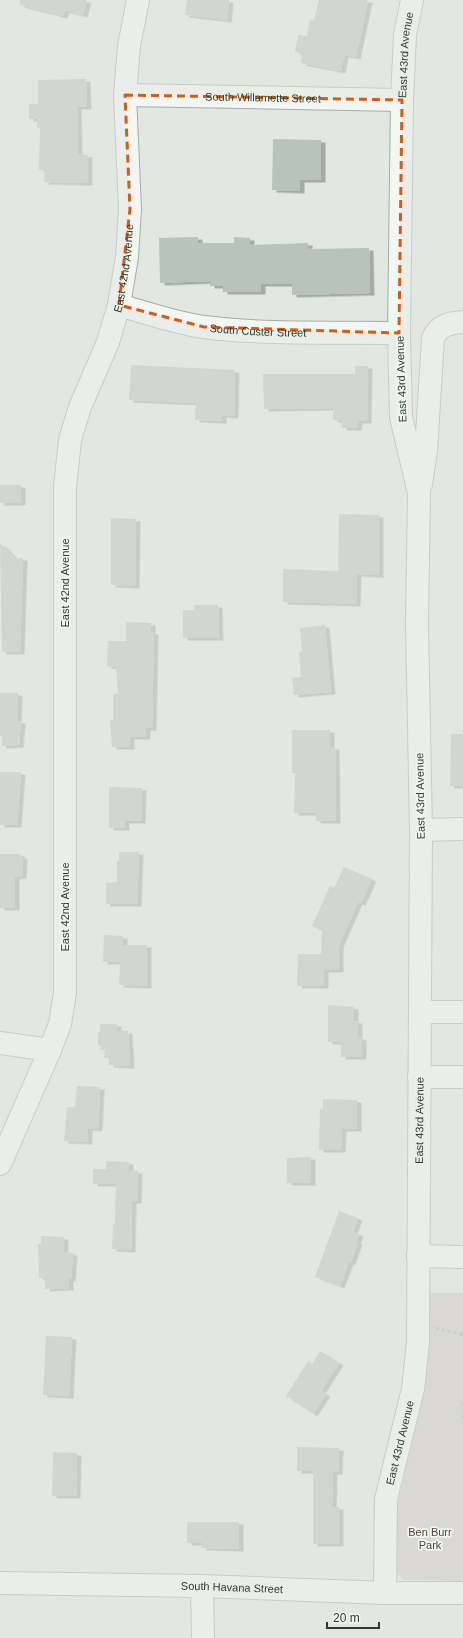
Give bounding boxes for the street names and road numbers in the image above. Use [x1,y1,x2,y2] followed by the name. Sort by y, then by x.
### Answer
[396,11,416,98] street label: East 43rd Avenue
[205,90,321,105] street label: South Willamette Street
[111,224,135,314] street label: East 42nd Avenue
[209,322,306,339] street label: South Custer Street
[393,335,409,423] street label: East 43rd Avenue
[59,538,71,628] street label: East 42nd Avenue
[413,753,427,839] street label: East 43rd Avenue
[59,862,71,952] street label: East 42nd Avenue
[413,1077,426,1164] street label: East 43rd Avenue
[384,1399,416,1486] street label: East 43rd Avenue
[181,1580,283,1595] street label: South Havana Street

